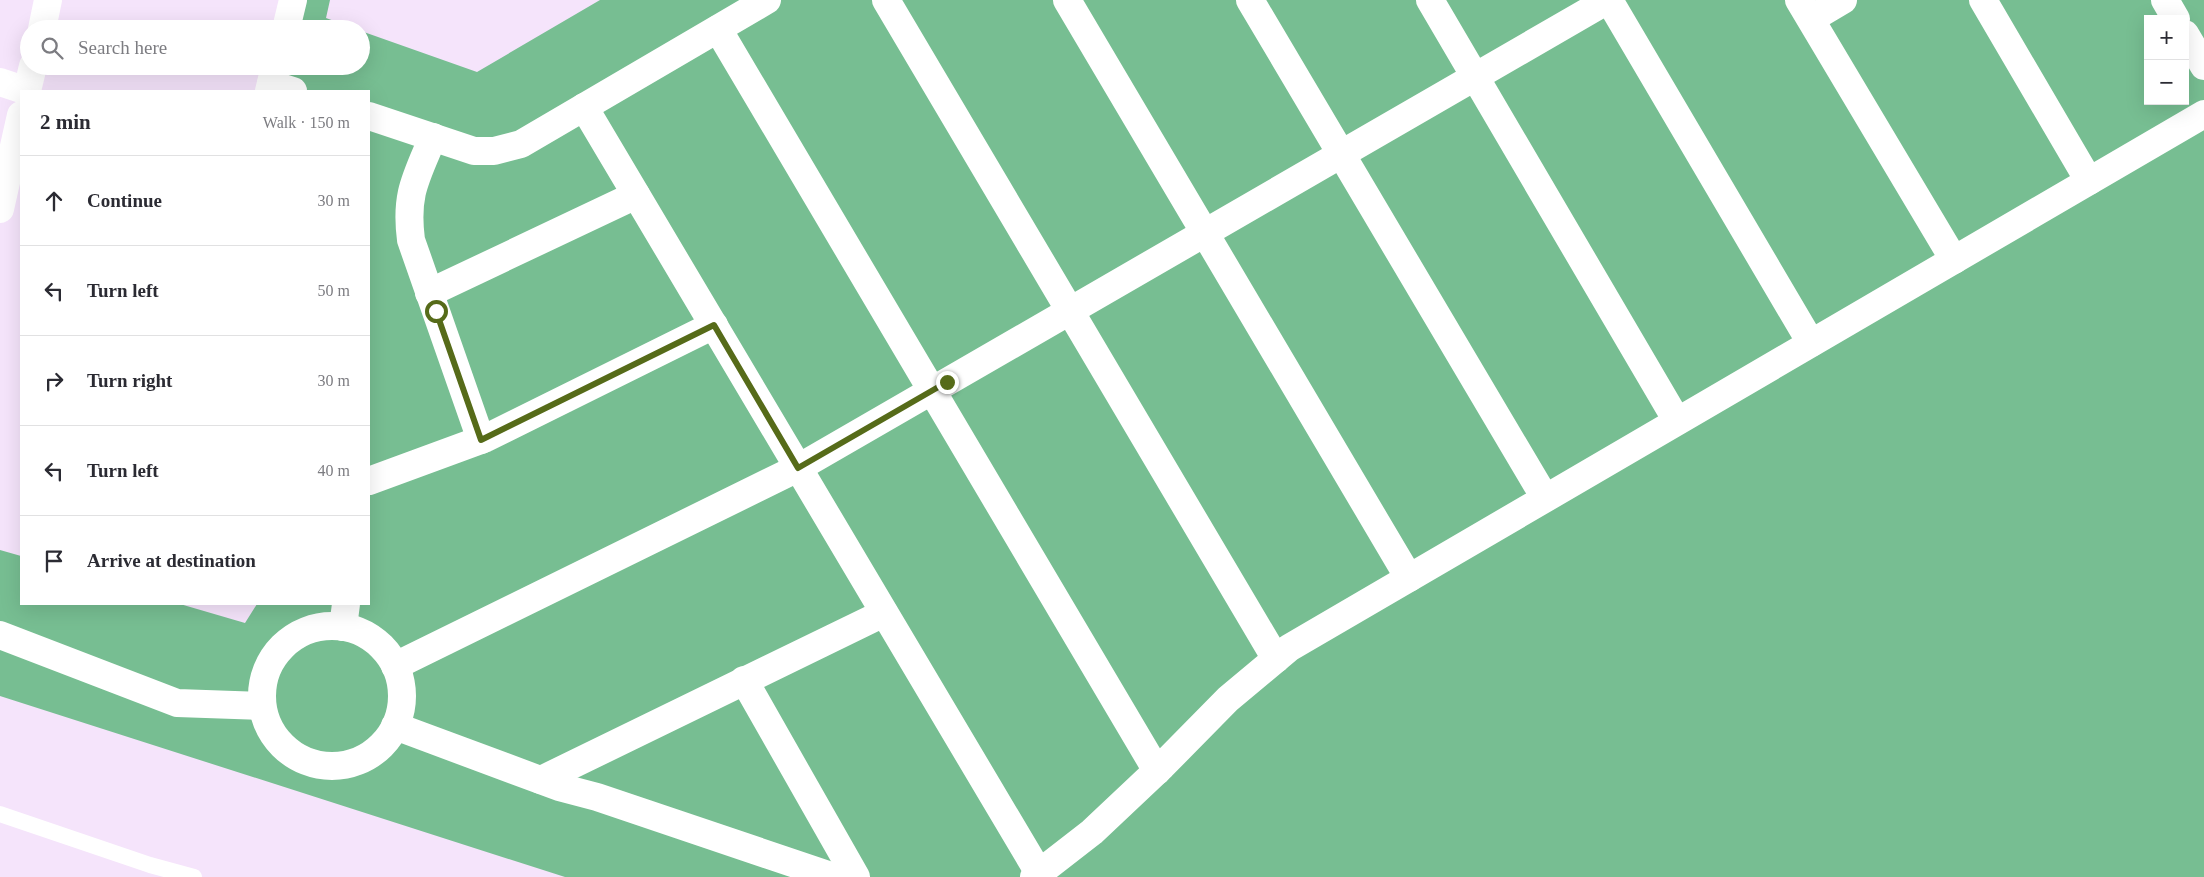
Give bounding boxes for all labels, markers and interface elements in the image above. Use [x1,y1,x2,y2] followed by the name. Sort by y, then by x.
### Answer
[2144,15,2189,105] map controls
[2144,15,2189,60] button: +
[20,20,370,75] search box
[38,34,66,62] icon: search
[78,37,167,58] text: Search here
[2144,60,2189,105] button: −
[40,110,91,134] text: 2 min
[263,114,350,131] text: Walk · 150 m
[40,187,68,215] icon: ahead
[87,190,162,211] text: Continue
[318,192,350,209] text: 30 m
[40,277,68,305] icon: left
[87,280,159,301] text: Turn left
[318,282,350,299] text: 50 m
[425,300,448,323] route start
[40,367,68,395] icon: right
[87,370,172,391] text: Turn right
[936,371,959,394] route end
[318,372,350,389] text: 30 m
[40,457,68,485] icon: left
[87,460,159,481] text: Turn left
[318,462,350,479] text: 40 m
[40,547,68,575] icon: arrive
[87,550,256,571] text: Arrive at destination

